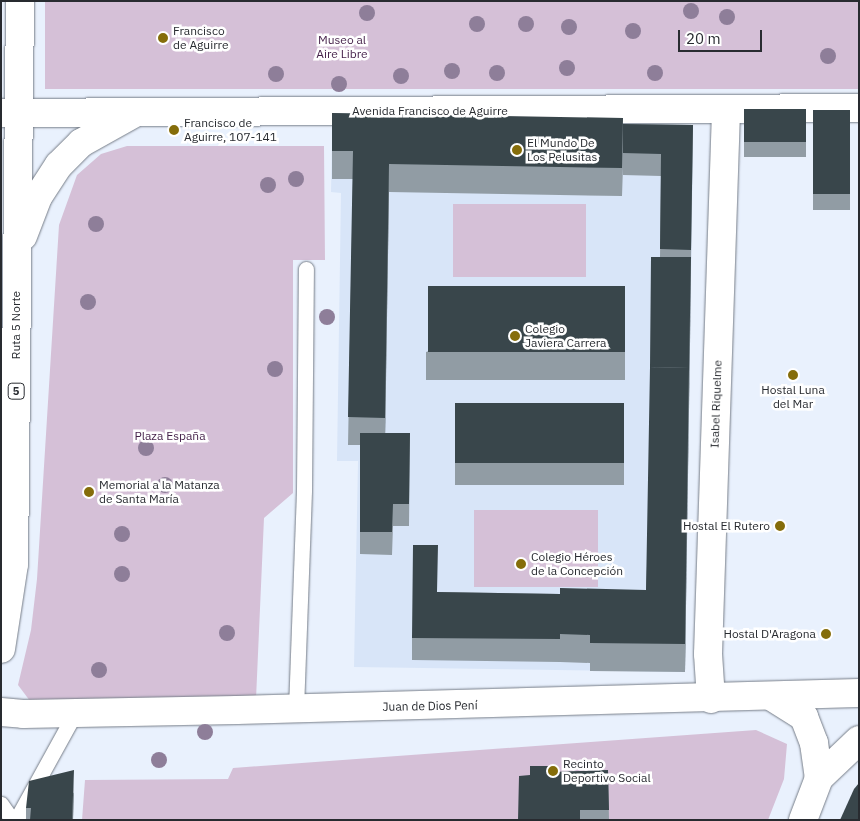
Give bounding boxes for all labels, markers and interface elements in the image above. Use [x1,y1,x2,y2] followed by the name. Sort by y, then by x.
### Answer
[680,20,764,52] scale bar
[173,24,229,52] place label: Francisco de Aguirre
[686,29,721,48] text: 20 m
[157,32,169,44] marker: Francisco de Aguirre
[316,33,368,61] park label: Museo al Aire Libre
[352,104,508,118] street label: Avenida Francisco de Aguirre
[184,116,277,144] place label: Francisco de Aguirre, 107-141
[168,124,180,136] marker: Francisco de Aguirre, 107-141
[527,136,597,164] place label: El Mundo De Los Pelusitas
[511,144,523,156] marker: El Mundo De Los Pelusitas
[9,291,23,359] street label: Ruta 5 Norte
[525,322,606,350] place label: Colegio Javiera Carrera
[509,330,521,342] marker: Colegio Javiera Carrera
[707,360,725,448] street label: Isabel Riquelme
[787,369,799,381] marker: Hostal Luna del Mar
[7,382,25,400] road number: 5
[761,383,825,411] place label: Hostal Luna del Mar
[134,429,206,443] park label: Plaza España
[99,478,220,506] place label: Memorial a la Matanza de Santa María
[83,486,95,498] marker: Memorial a la Matanza de Santa María
[683,519,770,533] place label: Hostal El Rutero
[774,520,786,532] marker: Hostal El Rutero
[531,550,623,578] place label: Colegio Héroes de la Concepción
[515,558,527,570] marker: Colegio Héroes de la Concepción
[723,627,816,641] place label: Hostal D'Aragona
[820,628,832,640] marker: Hostal D'Aragona
[382,698,478,714] street label: Juan de Dios Pení
[563,757,651,785] place label: Recinto Deportivo Social
[547,765,559,777] marker: Recinto Deportivo Social

